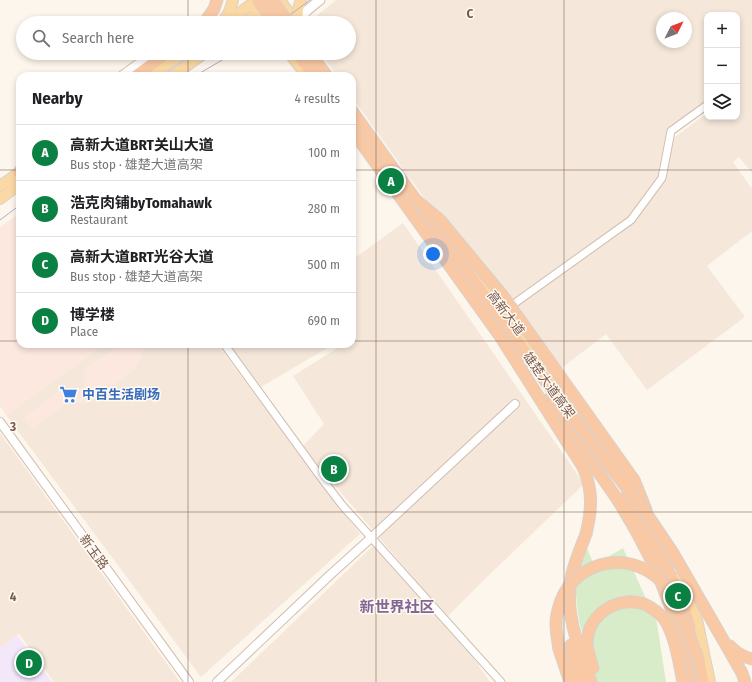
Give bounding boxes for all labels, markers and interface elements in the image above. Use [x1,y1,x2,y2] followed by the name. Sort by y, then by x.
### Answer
[467,6,474,21] text: C
[656,12,692,48] north arrow
[704,12,740,120] map controls
[704,12,740,48] button: +
[16,16,356,60] search box
[30,27,52,49] icon: search
[62,29,134,47] text: Search here
[704,48,740,84] button: −
[704,84,740,120] button: layers
[32,88,83,109] text: Nearby
[294,91,340,106] text: 4 results
[70,136,214,154] text: 高新大道BRT关山大道
[41,145,49,160] text: A
[308,145,340,160] text: 100 m
[70,157,203,172] text: Bus stop · 雄楚大道高架
[378,166,404,196] pin: A
[70,194,212,212] text: 浩克肉铺byTomahawk
[41,201,49,216] text: B
[308,201,340,216] text: 280 m
[70,212,128,227] text: Restaurant
[423,244,443,264] your location
[70,248,214,266] text: 高新大道BRT光谷大道
[42,257,48,272] text: C
[307,257,340,272] text: 500 m
[70,269,203,284] text: Bus stop · 雄楚大道高架
[484,288,528,338] street label: 高新大道
[70,306,115,324] text: 博学楼
[41,313,49,328] text: D
[308,313,340,328] text: 690 m
[70,324,98,339] text: Place
[520,349,578,421] street label: 雄楚大道高架
[59,384,79,404] supermarket icon: 中百生活剧场
[82,387,160,402] place label: 中百生活剧场
[9,419,16,434] text: 3
[321,454,347,484] pin: B
[76,532,112,572] street label: 新玉路
[665,581,691,611] pin: C
[10,589,17,604] text: 4
[359,598,435,616] district label: 新世界社区
[16,648,42,678] pin: D

